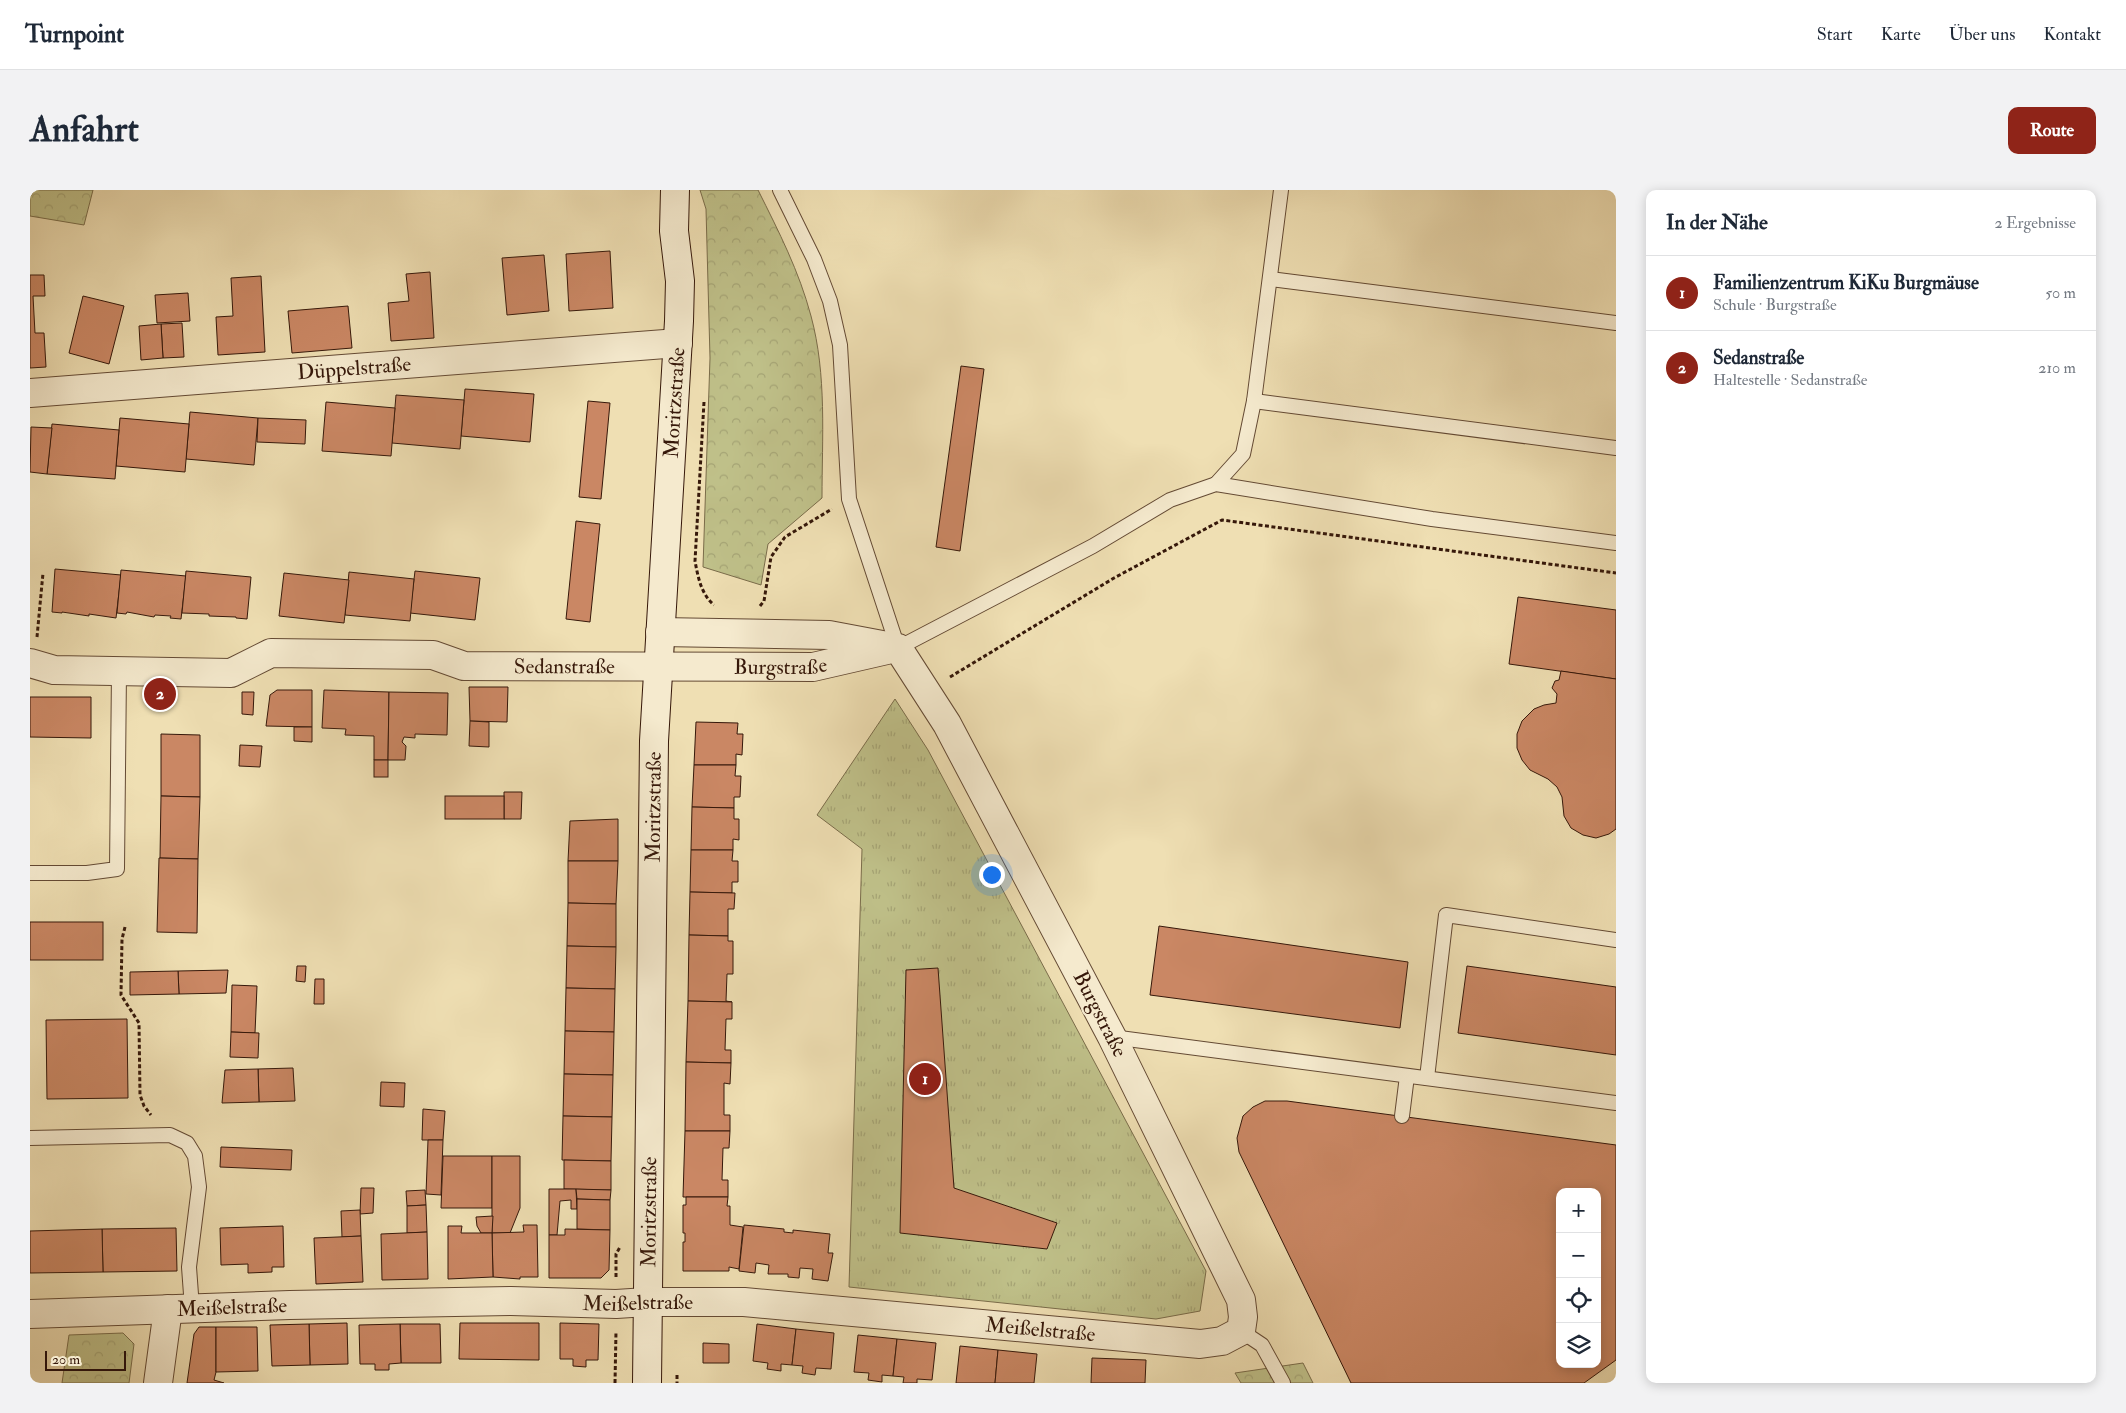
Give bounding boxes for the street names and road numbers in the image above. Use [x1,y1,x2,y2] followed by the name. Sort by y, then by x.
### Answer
[657,346,691,459] street label: Moritzstraße
[296,350,412,386] street label: Düppelstraße
[734,651,830,681] street label: Burgstraße
[514,653,615,680] street label: Sedanstraße
[639,751,667,863] street label: Moritzstraße
[1067,966,1133,1062] street label: Burgstraße
[635,1156,663,1268] street label: Moritzstraße
[582,1288,693,1318] street label: Meißelstraße
[176,1292,288,1322] street label: Meißelstraße
[984,1311,1097,1348] street label: Meißelstraße

